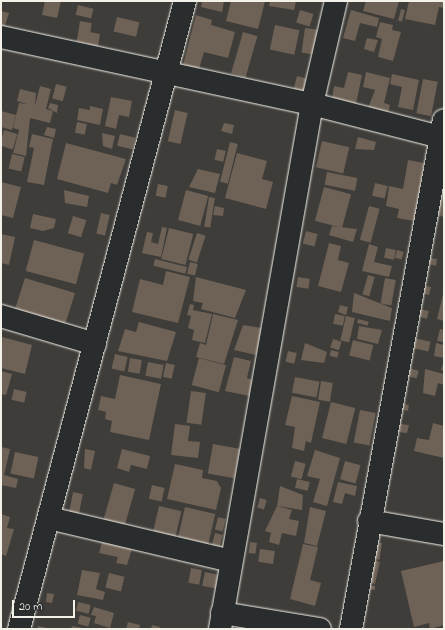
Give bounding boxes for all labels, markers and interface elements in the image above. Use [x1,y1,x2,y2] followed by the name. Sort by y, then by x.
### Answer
[14,592,77,618] scale bar
[19,598,42,616] text: 20 m

